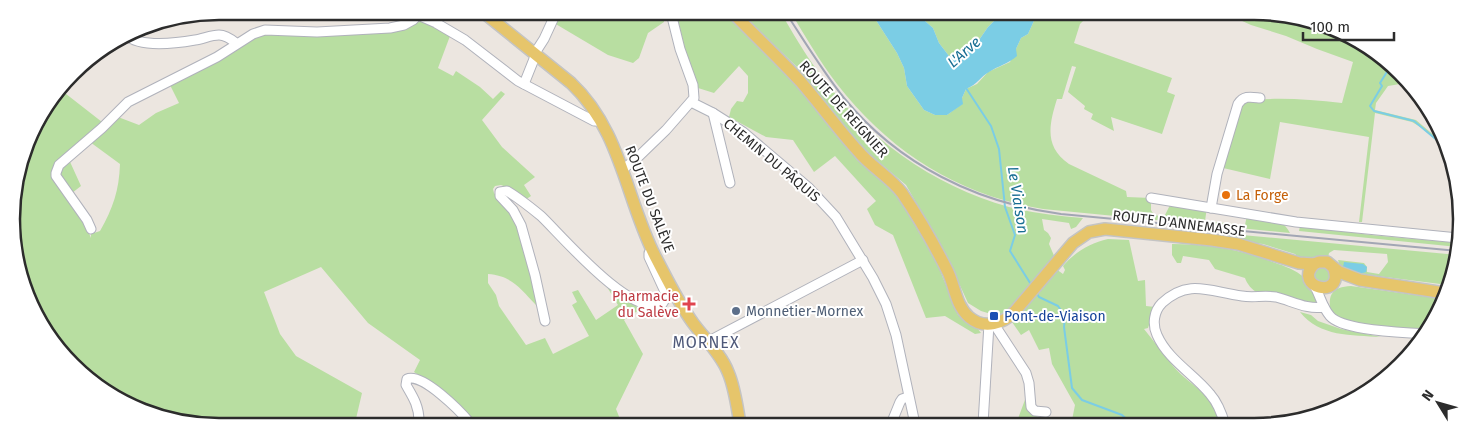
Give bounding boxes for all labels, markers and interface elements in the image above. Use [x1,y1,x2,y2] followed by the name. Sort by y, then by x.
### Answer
[1303,10,1394,42] scale bar
[1310,18,1350,36] text: 100 m
[944,33,984,71] water label: L'Arve
[796,57,892,162] street label: ROUTE DE REIGNIER
[720,114,824,206] street label: CHEMIN DU PÂQUIS
[621,143,679,255] street label: ROUTE DU SALÈVE
[1004,165,1032,235] water label: Le Viaison
[1236,187,1289,204] place label: La Forge
[1220,189,1232,201] marker: La Forge
[1112,207,1246,240] street label: ROUTE D'ANNEMASSE
[612,288,679,321] place label: Pharmacie du Salève
[683,298,695,310] marker: Pharmacie du Salève
[746,303,864,320] place label: Monnetier-Mornex
[730,305,742,317] marker: Monnetier-Mornex
[1004,308,1106,325] place label: Pont-de-Viaison
[988,310,1000,322] marker: Pont-de-Viaison
[672,333,740,352] district label: MORNEX
[1413,378,1463,428] north arrow
[1418,387,1438,404] text: N

